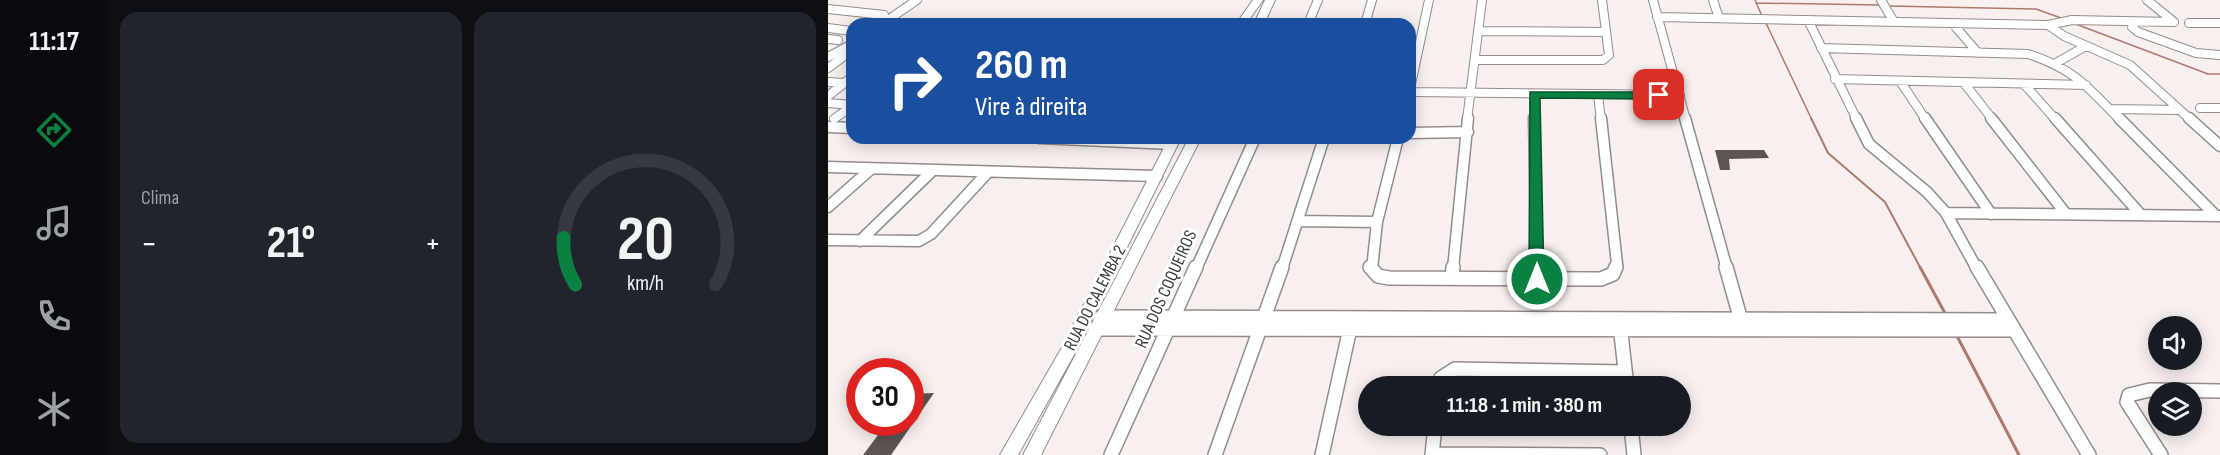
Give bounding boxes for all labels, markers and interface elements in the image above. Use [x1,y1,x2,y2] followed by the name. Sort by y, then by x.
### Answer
[29,26,79,58] text: 11:17
[975,40,1068,91] text: 260 m
[876,42,954,120] icon: right
[1633,69,1684,120] pin
[1642,78,1675,111] icon: arrive
[975,91,1087,123] text: Vire à direita
[33,109,75,151] icon: directions
[141,186,179,210] text: Clima
[33,202,75,244] icon: music
[616,203,674,278] text: 20
[267,216,315,271] text: 21°
[141,224,157,264] text: −
[425,224,441,264] text: +
[1131,227,1201,351] street label: RUA DOS COQUEIROS
[1059,242,1131,354] street label: RUA DO CALEMBA 2
[1505,247,1569,311] position arrow
[626,271,664,296] text: km/h
[33,295,75,337] icon: phone
[2148,316,2202,436] map controls
[2148,316,2202,370] button: sound
[846,358,924,436] speed limit sign: 30
[2148,382,2202,436] button: layers
[33,388,75,430] icon: climate
[1447,392,1602,419] text: 11:18 · 1 min · 380 m

